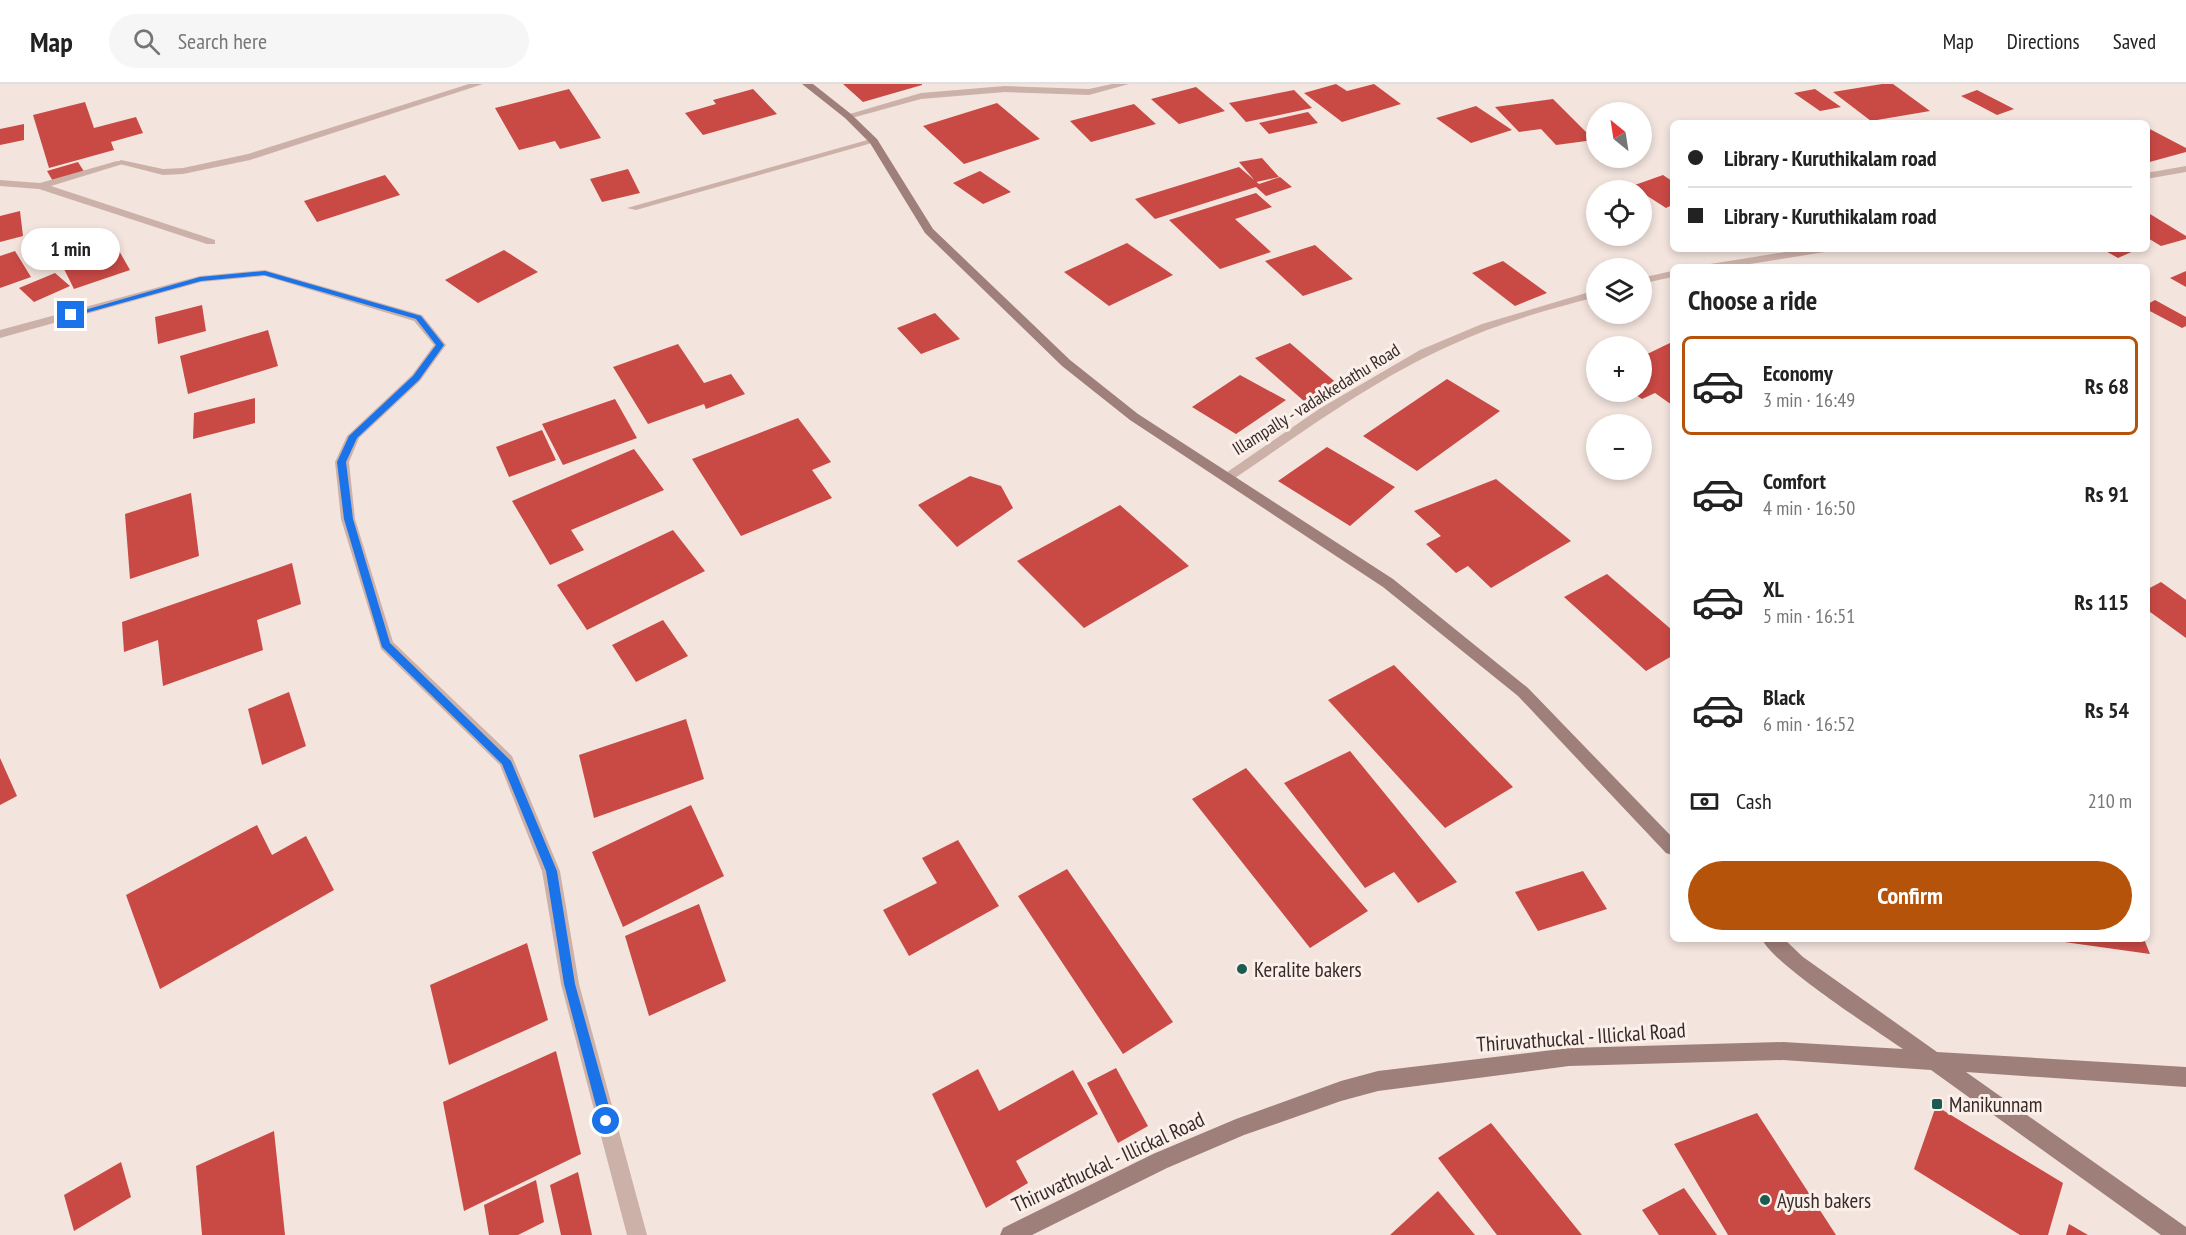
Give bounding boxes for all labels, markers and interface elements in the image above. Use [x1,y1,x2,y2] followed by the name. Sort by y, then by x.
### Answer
[109,14,529,68] search box
[30,23,73,60] text: Map
[130,25,163,58] icon: search
[178,27,267,55] text: Search here
[1943,28,1974,55] text: Map
[2007,28,2080,55] text: Directions
[2113,28,2156,55] text: Saved
[1586,102,1652,168] north arrow
[1586,102,1652,480] map controls
[1724,144,1937,172] text: Library - Kuruthikalam road
[1586,180,1652,246] button: locate
[1724,202,1937,230] text: Library - Kuruthikalam road
[22,228,121,270] callout: 1 min
[50,236,91,262] text: 1 min
[1586,258,1652,324] button: layers
[1688,283,1817,317] text: Choose a ride
[57,301,84,328] route end
[1586,336,1652,402] button: +
[1228,338,1404,460] street label: Illampally - vadakkedathu Road
[1691,359,1745,413] icon: car
[1763,359,1833,387] text: Economy
[2085,372,2129,400] text: Rs 68
[1763,387,1855,413] text: 3 min · 16:49
[1586,414,1652,480] button: −
[1691,467,1745,521] icon: car
[1763,467,1826,495] text: Comfort
[2085,480,2129,508] text: Rs 91
[1763,495,1855,521] text: 4 min · 16:50
[1691,575,1745,629] icon: car
[1763,575,1784,603] text: XL
[2074,588,2129,616] text: Rs 115
[1763,603,1855,629] text: 5 min · 16:51
[1691,683,1745,737] icon: car
[1763,683,1805,711] text: Black
[2085,696,2129,724] text: Rs 54
[1763,711,1855,737] text: 6 min · 16:52
[1688,785,1721,818] icon: cash
[1736,787,1772,815] text: Cash
[2088,788,2132,814] text: 210 m
[1688,861,2132,930] button: Confirm
[1254,956,1362,983] place label: Keralite bakers
[1235,962,1249,976] marker: Keralite bakers
[1476,1016,1686,1058] street label: Thiruvathuckal - Illickal Road
[1949,1091,2042,1118] place label: Manikunnam
[1930,1097,1944,1111] marker: Manikunnam
[1007,1105,1209,1219] street label: Thiruvathuckal - Illickal Road
[592,1107,619,1134] route start
[1777,1187,1871,1214] place label: Ayush bakers
[1758,1193,1772,1207] marker: Ayush bakers

